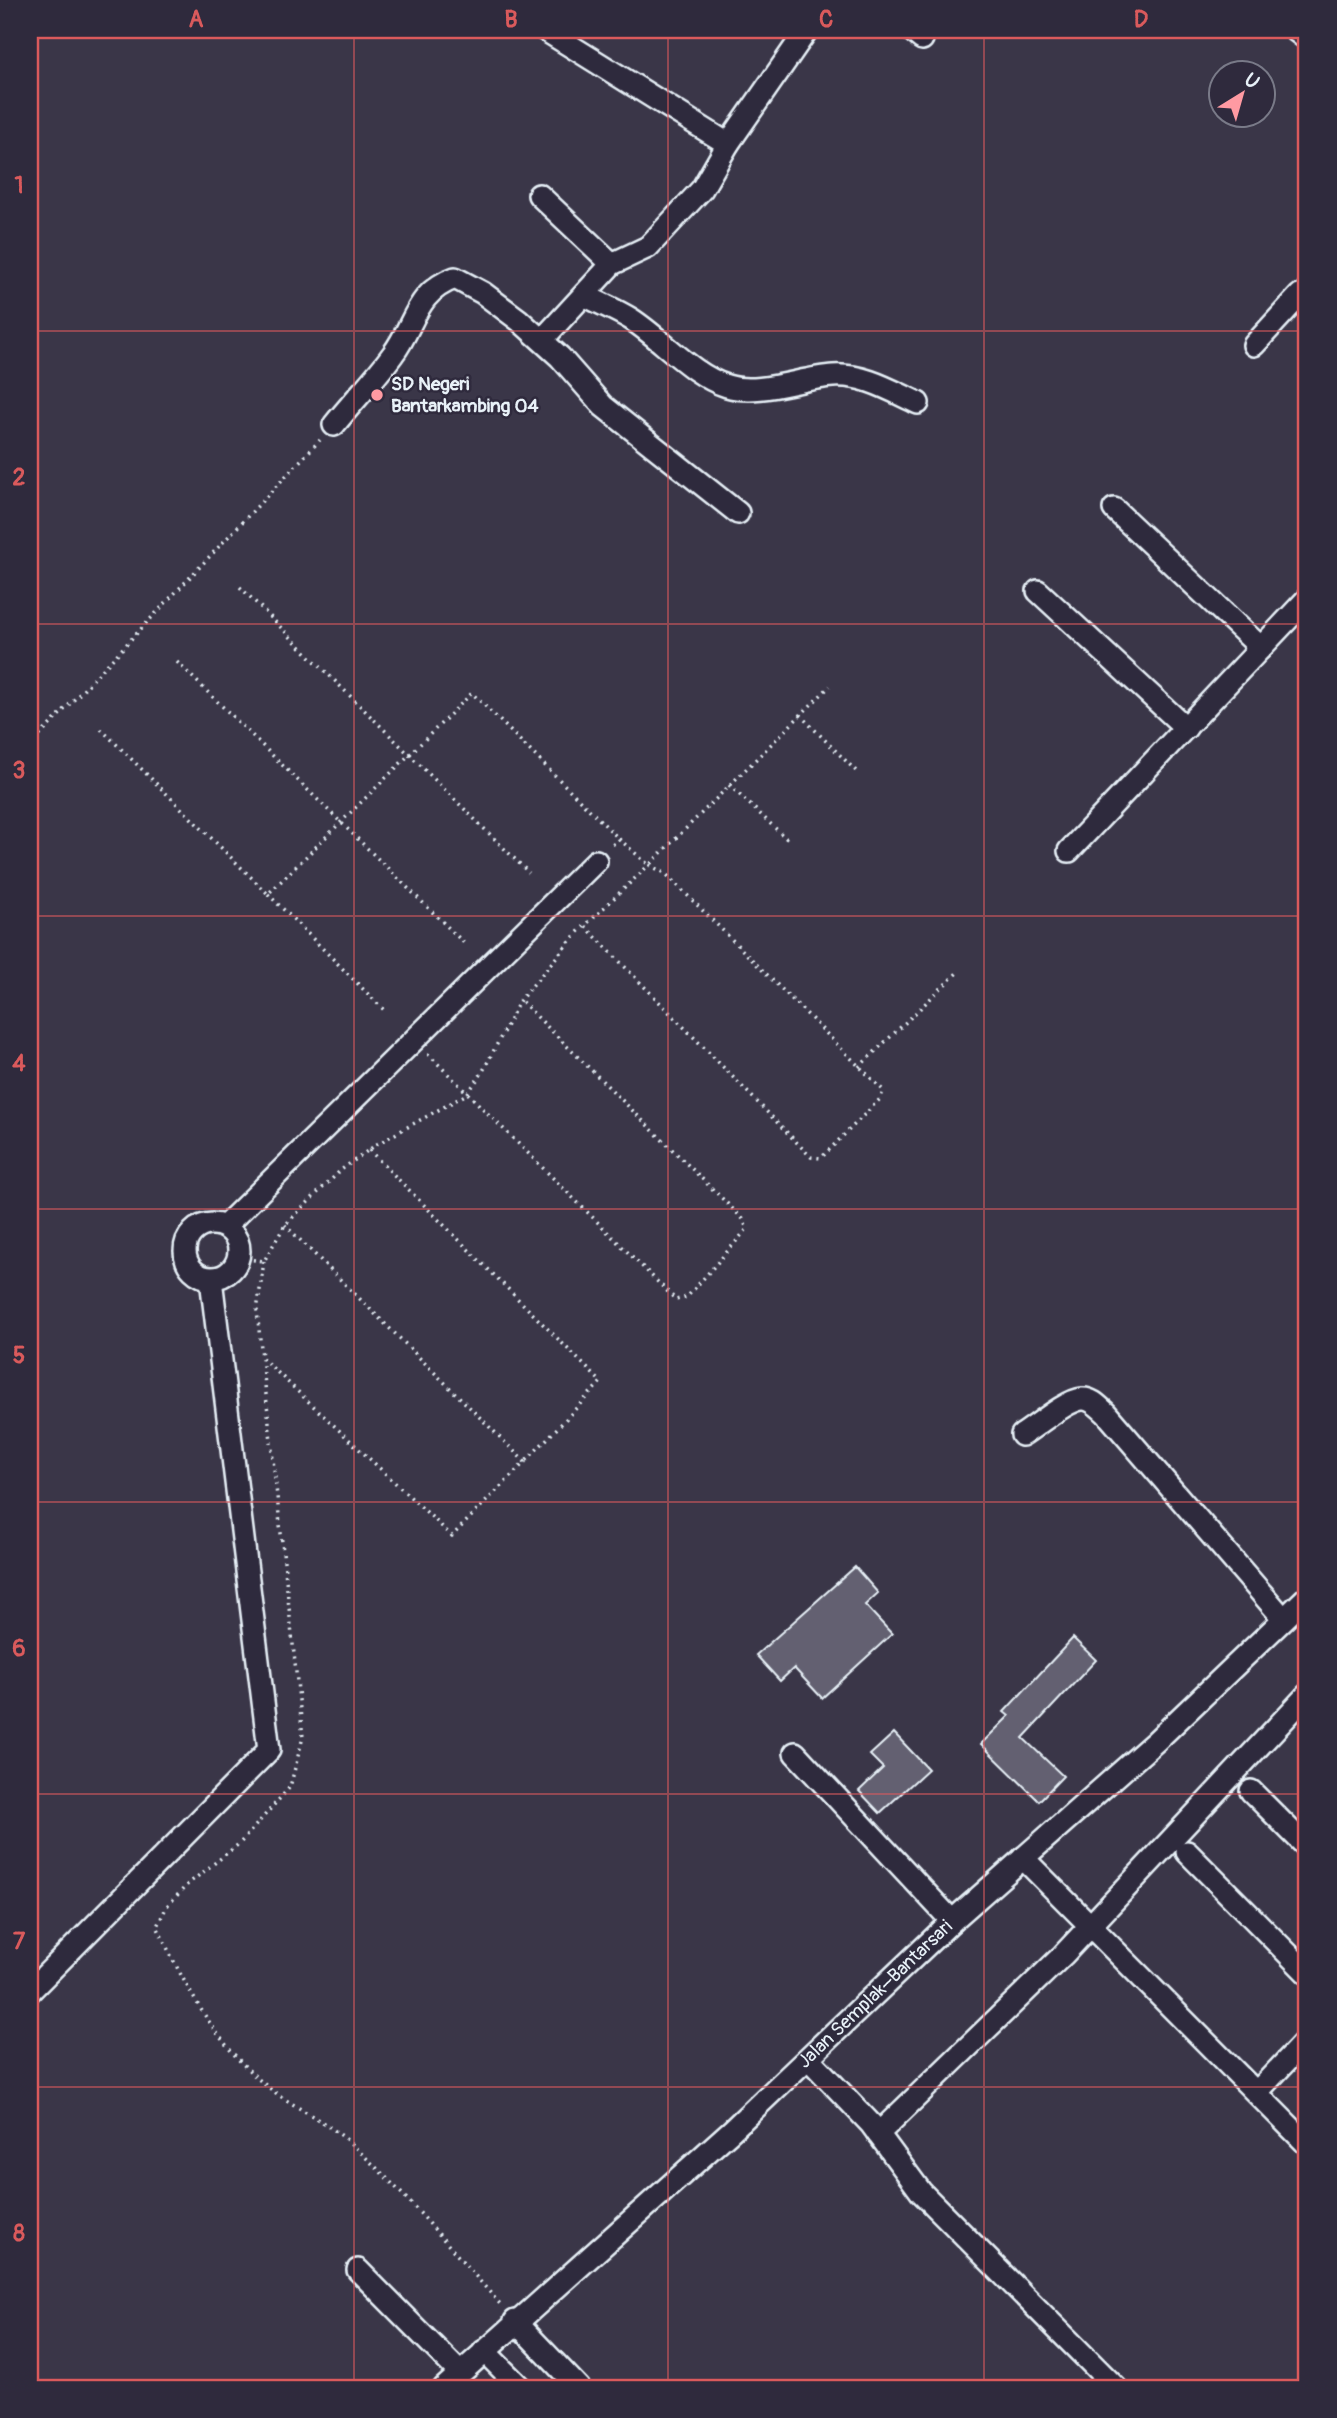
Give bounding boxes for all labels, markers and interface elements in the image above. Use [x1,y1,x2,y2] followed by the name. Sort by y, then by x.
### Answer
[189,5,204,34] text: A
[504,5,518,34] text: B
[819,5,833,34] text: C
[1134,5,1148,34] text: D
[1208,60,1278,130] north arrow
[1239,68,1264,95] text: U
[15,171,24,200] text: 1
[391,372,538,418] place label: SD Negeri Bantarkambing 04
[369,387,385,403] marker: SD Negeri Bantarkambing 04
[13,463,26,492] text: 2
[13,756,25,785] text: 3
[12,1049,26,1078] text: 4
[13,1341,25,1370] text: 5
[12,1634,26,1663] text: 6
[793,1915,958,2073] street label: Jalan Semplak–Bantarsari
[13,1927,26,1956] text: 7
[13,2219,25,2248] text: 8

